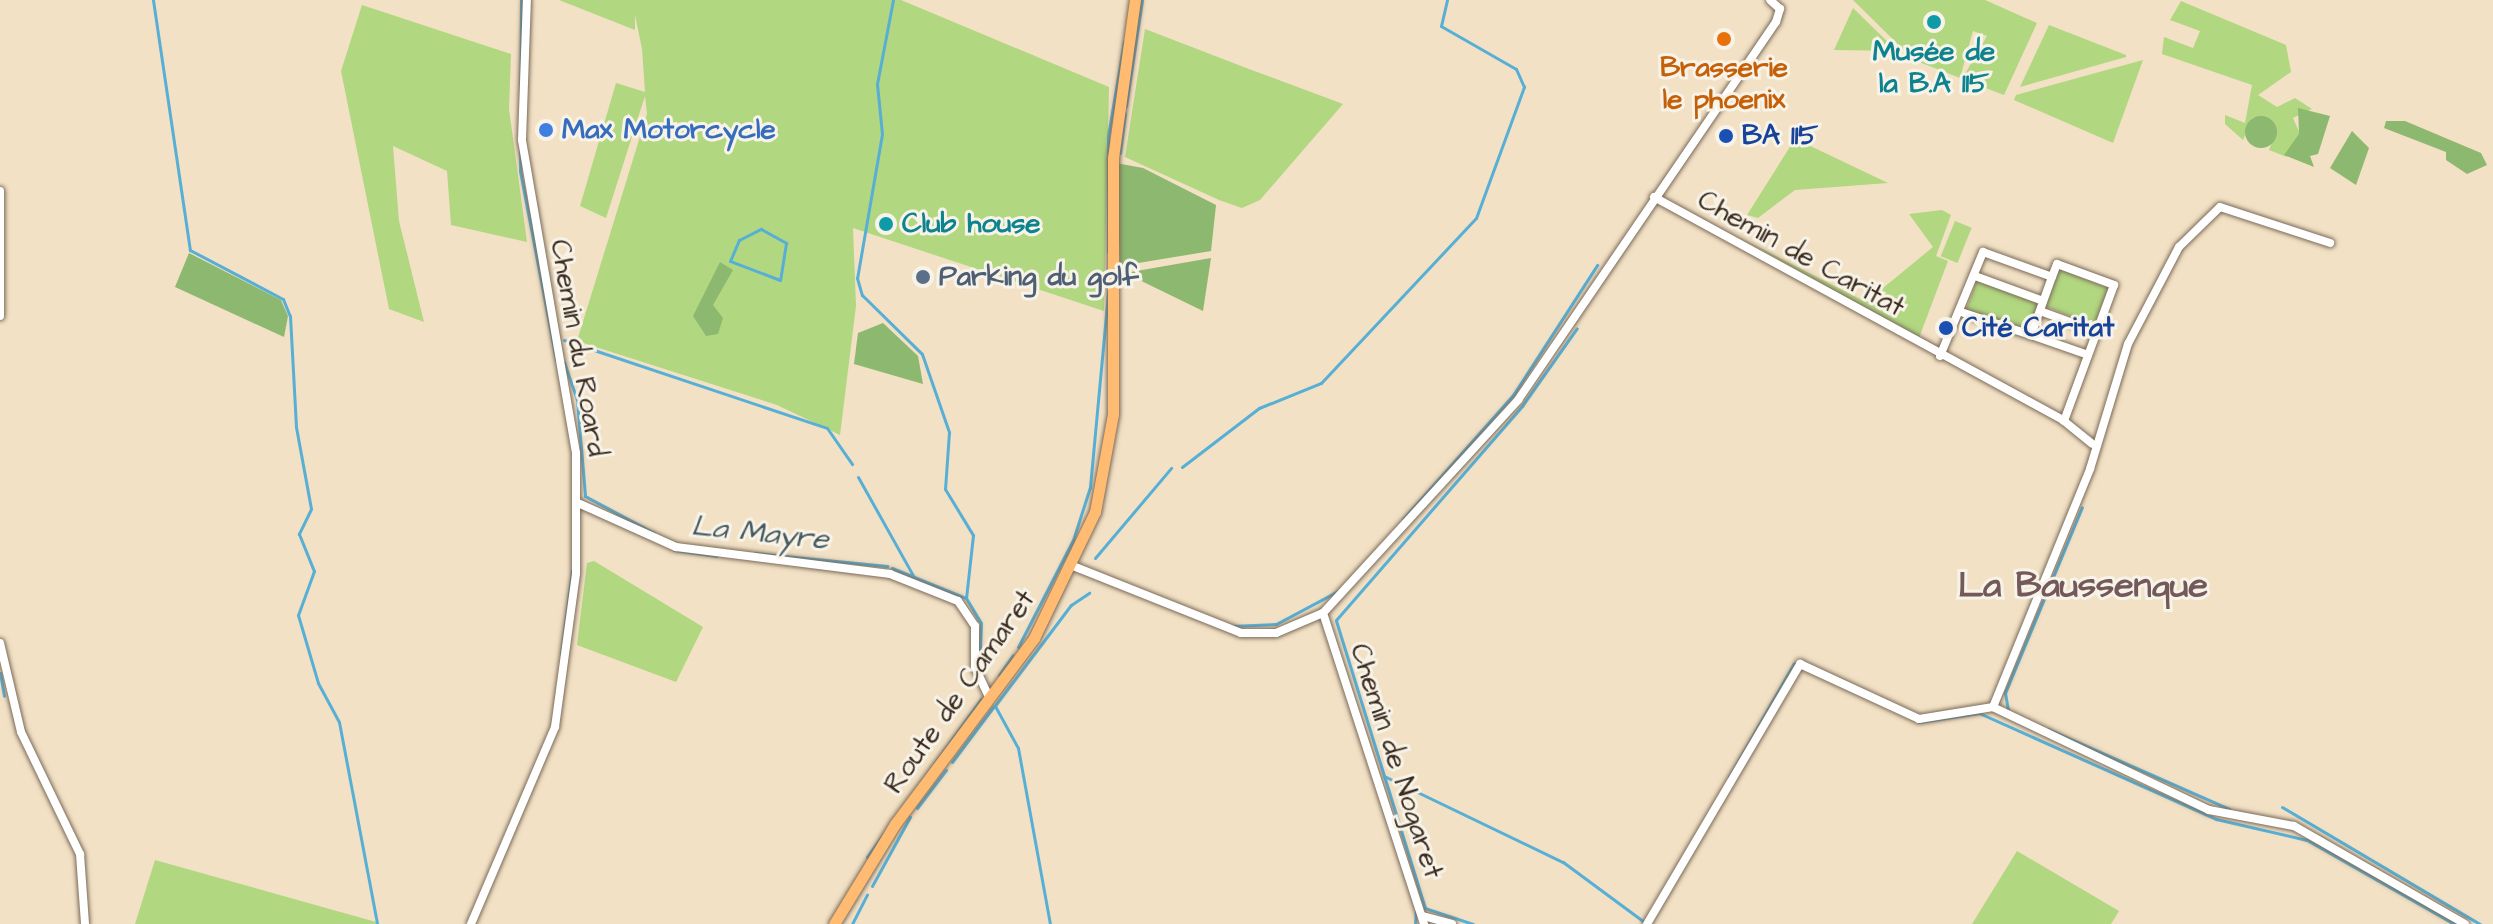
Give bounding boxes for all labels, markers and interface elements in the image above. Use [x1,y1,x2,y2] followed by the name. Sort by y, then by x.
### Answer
[1925,13,1943,31] marker: Musée de la B.A 115
[1715,30,1733,48] marker: Brasserie le phoenix
[1873,35,1995,101] place label: Musée de la B.A 115
[1660,51,1788,117] place label: Brasserie le phoenix
[562,113,776,147] place label: Max Motorcycle
[1742,119,1818,153] place label: BA 115
[537,121,555,139] marker: Max Motorcycle
[1717,127,1735,145] marker: BA 115
[1692,183,1910,325] street label: Chemin de Caritat
[902,207,1040,241] place label: Club house
[877,215,895,233] marker: Club house
[542,237,614,459] street label: Chemin du Roard
[939,260,1139,294] place label: Parking du golf
[914,268,932,286] marker: Parking du golf
[1962,311,2114,345] place label: Cité Caritat
[1937,319,1955,337] marker: Cité Caritat
[690,508,830,558] water label: La Mayre
[1958,564,2208,608] district label: La Baussenque
[877,584,1043,800] street label: Route de Camaret
[1342,639,1450,883] street label: Chemin de Nogaret

